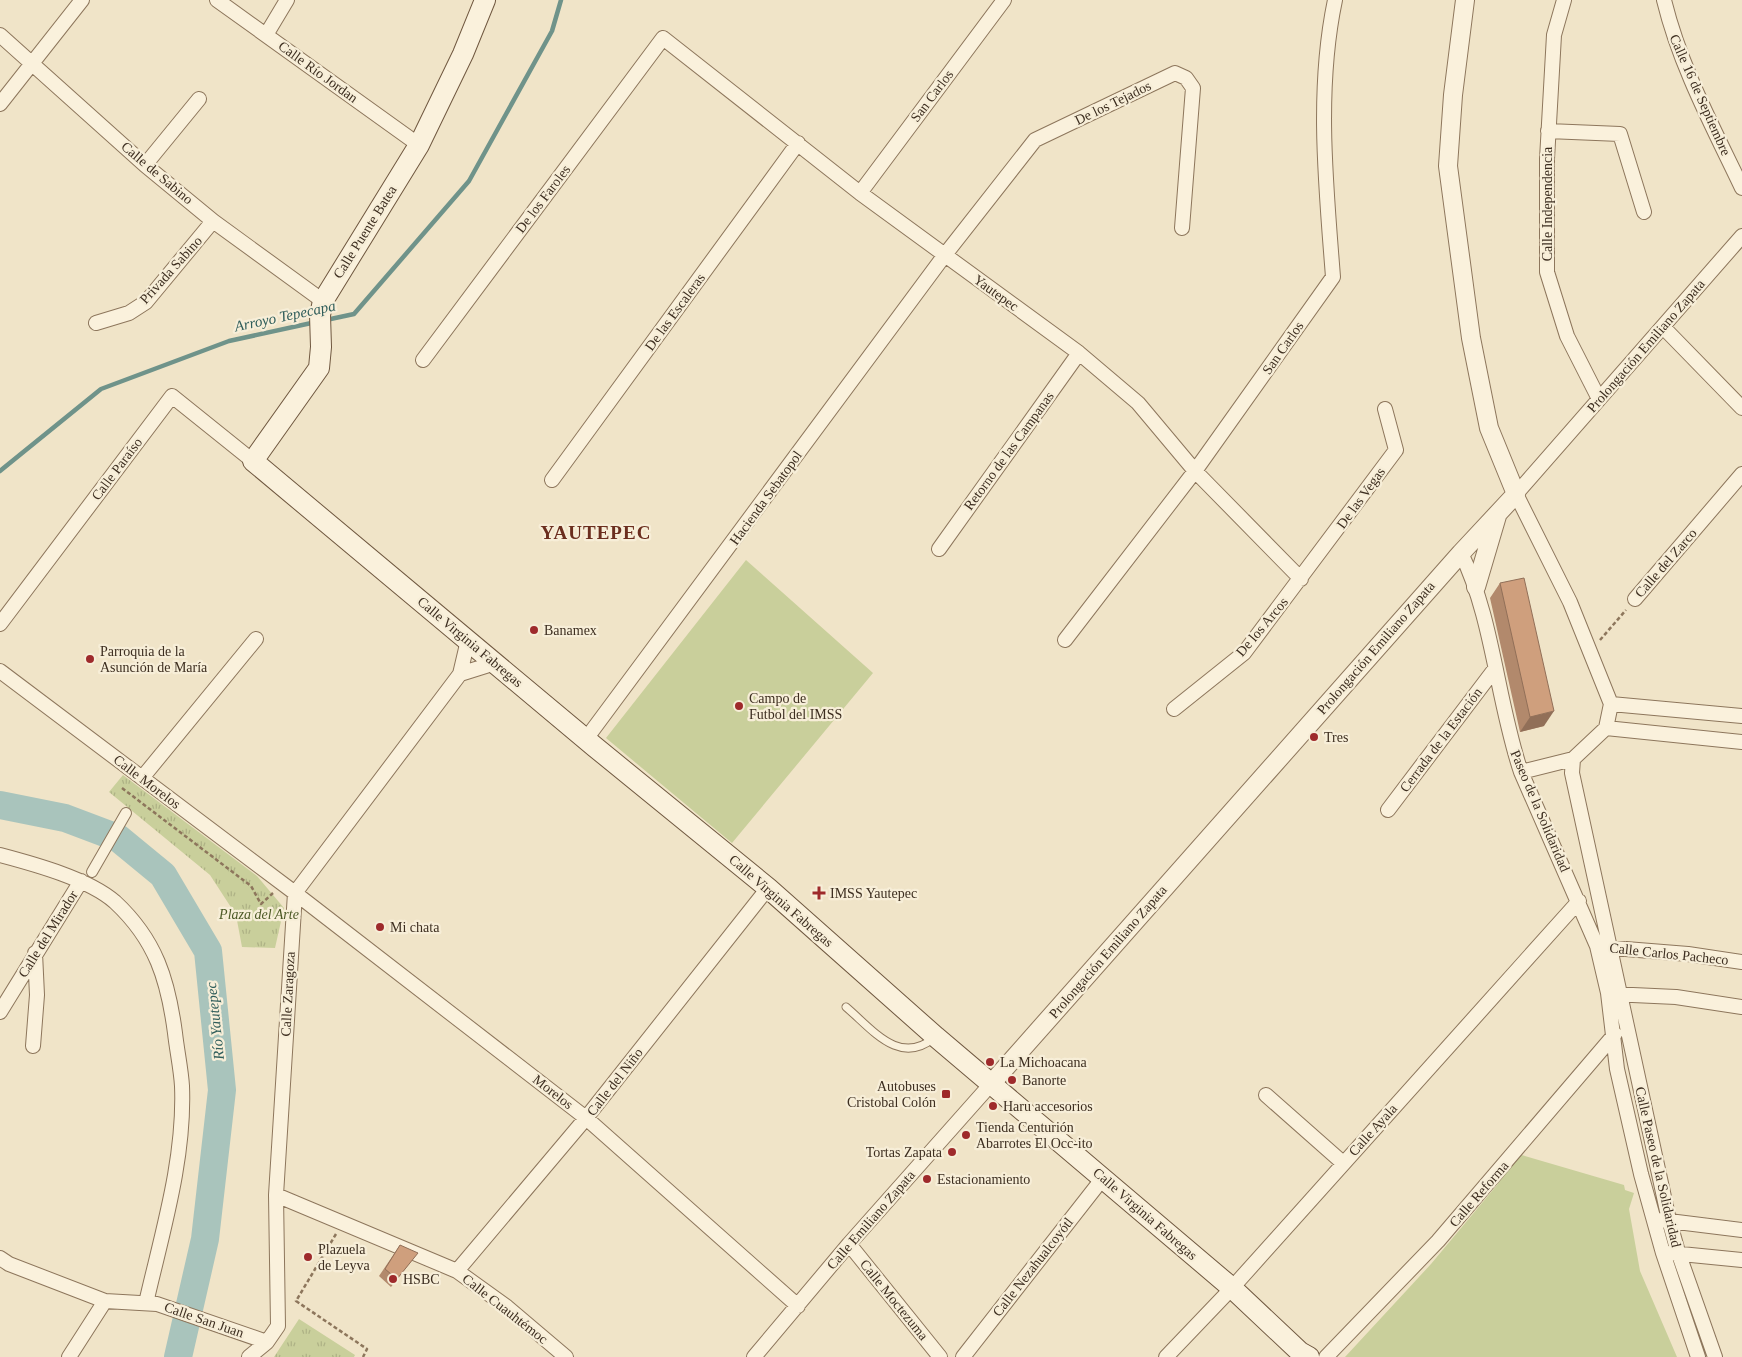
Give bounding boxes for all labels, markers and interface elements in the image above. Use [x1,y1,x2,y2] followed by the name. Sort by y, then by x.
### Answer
[1667,32,1733,158] street label: Calle 16 de Septiembre
[276,38,360,106] street label: Calle Río Jordan
[908,67,956,125] street label: San Carlos
[1073,78,1153,128] street label: De los Tejados
[118,139,196,207] street label: Calle de Sabino
[1540,146,1555,261] street label: Calle Independencia
[513,162,573,236] street label: De los Faroles
[330,182,400,281] street label: Calle Puente Batea
[137,233,205,307] street label: Privada Sabino
[642,270,708,354] street label: De las Escaleras
[971,272,1021,314] street label: Yautepec
[1584,276,1708,415] street label: Prolongación Emiliano Zapata
[232,298,337,335] water label: Arroyo Tepecapa
[1259,319,1307,377] street label: San Carlos
[961,389,1057,513] street label: Retorno de las Campanas
[89,435,145,503] street label: Calle Paraíso
[727,448,805,548] street label: Hacienda Sebatopol
[1334,464,1388,532] street label: De las Vegas
[541,522,651,543] district label: YAUTEPEC
[1632,526,1700,600] street label: Calle del Zarco
[1314,578,1438,717] street label: Prolongación Emiliano Zapata
[414,594,526,690] street label: Calle Virginia Fabregas
[1233,594,1291,660] street label: De los Arcos
[544,623,597,638] place label: Banamex
[528,624,540,636] marker: Banamex
[100,644,208,675] place label: Parroquia de la Asunción de María
[84,653,96,665] marker: Parroquia de la Asunción de María
[1397,685,1485,795] street label: Cerrada de la Estación
[749,691,842,722] place label: Campo de Futbol del IMSS
[733,700,745,712] marker: Campo de Futbol del IMSS
[1324,730,1348,745] place label: Tres
[1308,731,1320,743] marker: Tres
[1507,748,1573,874] street label: Paseo de la Solidaridad
[111,752,183,812] street label: Calle Morelos
[726,852,836,950] street label: Calle Virginia Fabregas
[1046,882,1170,1021] street label: Prolongación Emiliano Zapata
[812,886,826,900] marker: IMSS Yautepec
[830,886,917,901] place label: IMSS Yautepec
[15,888,81,980] street label: Calle del Mirador
[218,907,299,922] park label: Plaza del Arte
[390,920,440,935] place label: Mi chata
[374,921,386,933] marker: Mi chata
[1609,940,1729,968] street label: Calle Carlos Pacheco
[278,950,298,1037] street label: Calle Zaragoza
[203,981,227,1062] water label: Río Yautepec
[584,1045,646,1119] street label: Calle del Niño
[1000,1055,1087,1070] place label: La Michoacana
[984,1056,996,1068] marker: La Michoacana
[530,1072,576,1112] street label: Morelos
[1022,1073,1066,1088] place label: Banorte
[1006,1074,1018,1086] marker: Banorte
[847,1079,936,1110] place label: Autobuses Cristobal Colón
[1632,1085,1684,1249] street label: Calle Paseo de la Solidaridad
[940,1088,952,1100] marker: Autobuses Cristobal Colón
[1003,1099,1093,1114] place label: Haru accesorios
[987,1100,999,1112] marker: Haru accesorios
[1346,1100,1401,1159] street label: Calle Ayala
[976,1120,1093,1151] place label: Tienda Centurión Abarrotes El Occ-ito
[960,1129,972,1141] marker: Tienda Centurión Abarrotes El Occ-ito
[866,1145,943,1160] place label: Tortas Zapata
[946,1146,958,1158] marker: Tortas Zapata
[1446,1158,1512,1230] street label: Calle Reforma
[1090,1165,1200,1263] street label: Calle Virginia Fabregas
[824,1167,918,1272] street label: Calle Emiliano Zapata
[937,1172,1030,1187] place label: Estacionamiento
[921,1173,933,1185] marker: Estacionamiento
[990,1215,1076,1319] street label: Calle Nezahualcoyótl
[318,1242,370,1273] place label: Plazuela de Leyva
[302,1251,314,1263] marker: Plazuela de Leyva
[857,1257,932,1344] street label: Calle Moctezuma
[459,1271,551,1347] street label: Calle Cuauhtémoc
[403,1272,440,1287] place label: HSBC
[387,1273,399,1285] marker: HSBC
[162,1299,246,1341] street label: Calle San Juan

